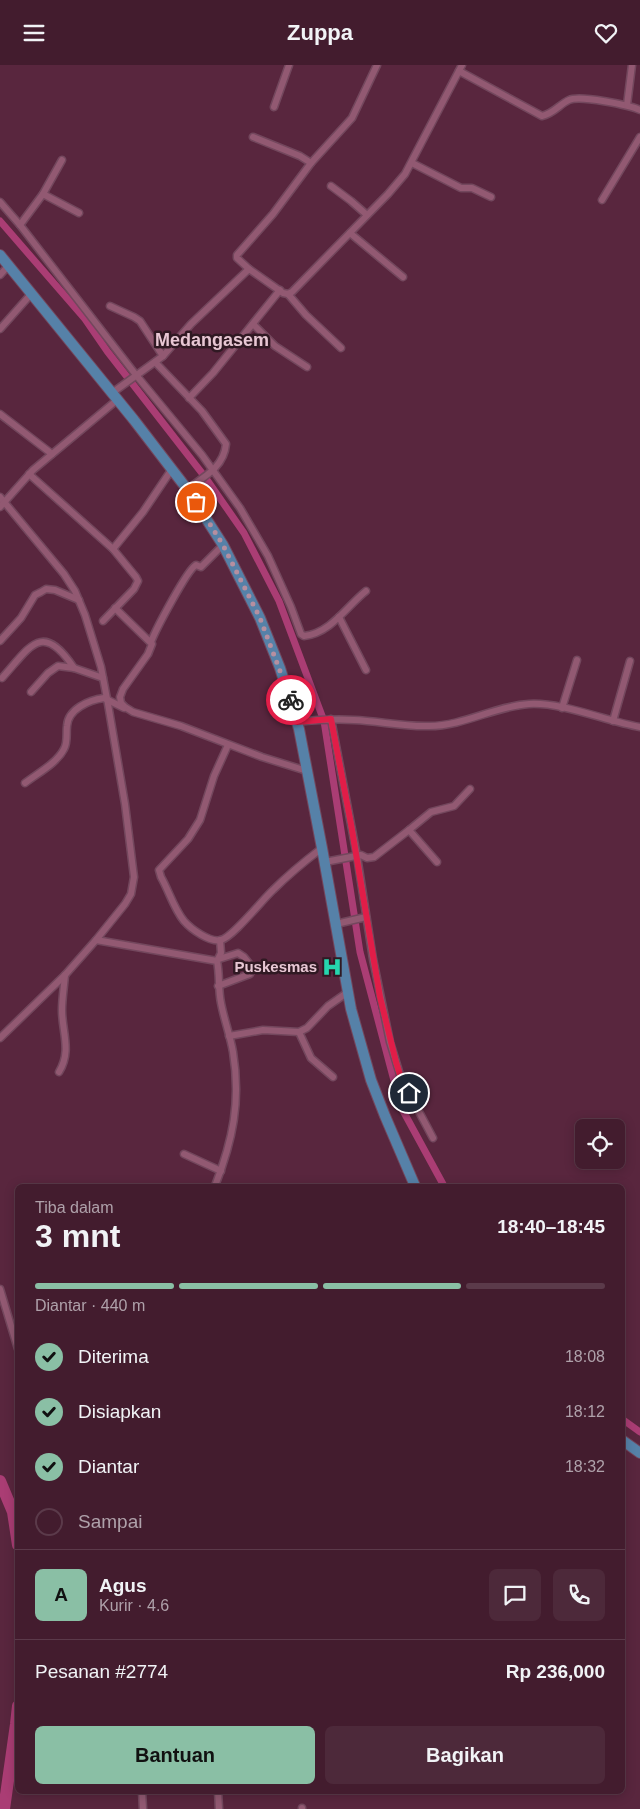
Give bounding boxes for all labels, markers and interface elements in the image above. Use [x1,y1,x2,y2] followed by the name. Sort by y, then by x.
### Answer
[20,19,48,47] icon: menu
[592,19,620,47] icon: heart
[287,20,353,45] text: Zuppa
[155,330,269,350] district label: Medangasem
[175,481,217,523] pin
[182,488,210,516] icon: bag
[266,675,316,725] courier
[277,686,305,714] icon: bike
[321,956,343,978] hospital icon: Puskesmas
[234,958,317,975] place label: Puskesmas
[388,1072,430,1114] pin
[395,1079,423,1107] icon: home
[575,1119,625,1169] map controls
[575,1119,625,1169] button: locate
[35,1199,114,1216] text: Tiba dalam
[497,1216,605,1237] text: 18:40–18:45
[35,1218,120,1254] text: 3 mnt
[35,1297,145,1314] text: Diantar · 440 m
[35,1343,63,1371] icon: check
[78,1346,149,1367] text: Diterima
[565,1348,605,1365] text: 18:08
[35,1398,63,1426] icon: check
[78,1401,161,1422] text: Disiapkan
[565,1403,605,1420] text: 18:12
[35,1453,63,1481] icon: check
[78,1456,139,1477] text: Diantar
[565,1458,605,1475] text: 18:32
[78,1511,142,1532] text: Sampai
[489,1569,541,1621] button: chat
[553,1569,605,1621] button: phone
[99,1575,147,1596] text: Agus
[54,1584,68,1605] text: A
[99,1597,169,1614] text: Kurir · 4.6
[35,1661,168,1682] text: Pesanan #2774
[506,1661,605,1682] text: Rp 236,000
[35,1726,315,1784] button: Bantuan
[325,1726,605,1784] button: Bagikan

